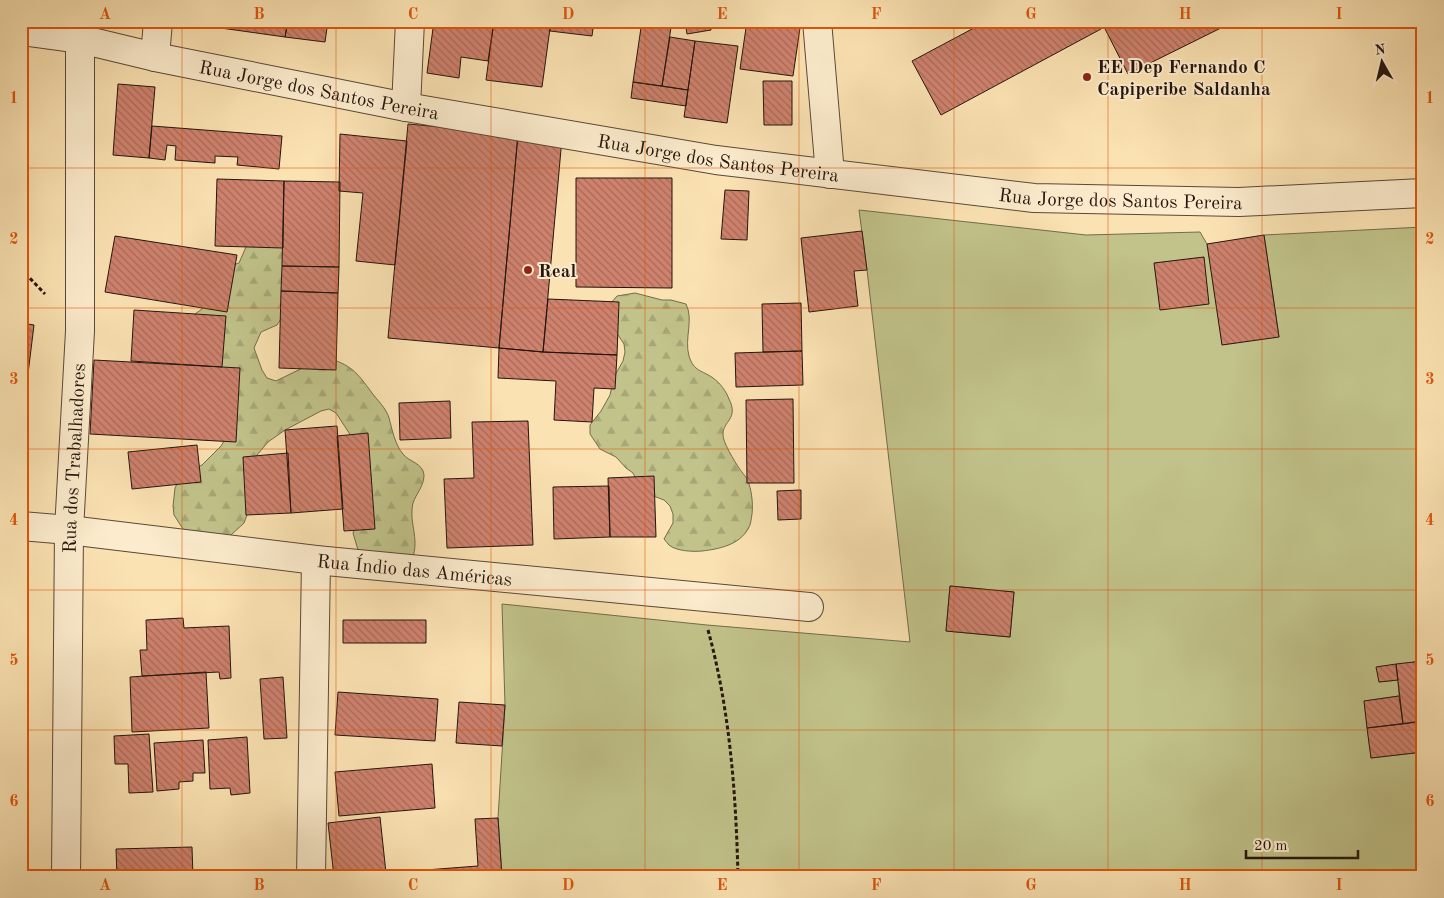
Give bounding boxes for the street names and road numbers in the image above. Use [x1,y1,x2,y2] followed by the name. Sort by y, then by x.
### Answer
[197,59,441,125] street label: Rua Jorge dos Santos Pereira
[596,133,840,187] street label: Rua Jorge dos Santos Pereira
[997,187,1243,214] street label: Rua Jorge dos Santos Pereira
[62,363,90,553] street label: Rua dos Trabalhadores
[316,553,513,591] street label: Rua Índio das Américas

